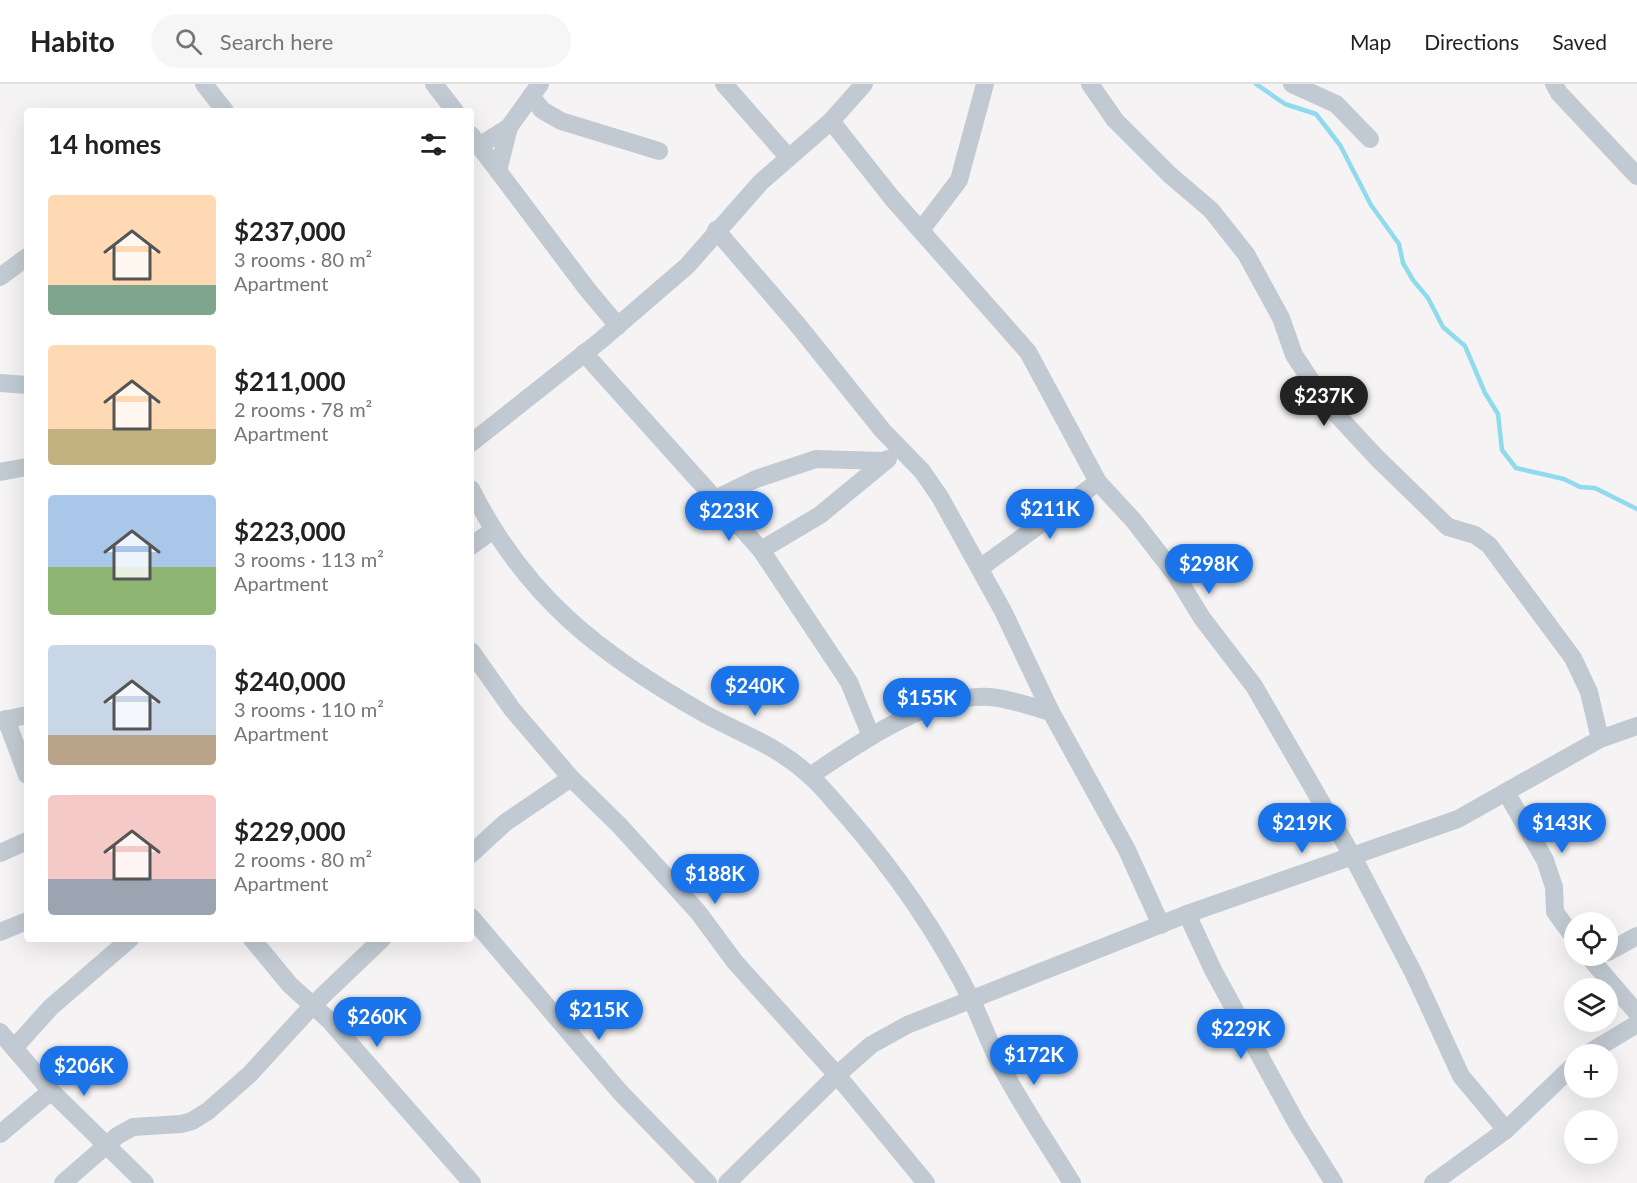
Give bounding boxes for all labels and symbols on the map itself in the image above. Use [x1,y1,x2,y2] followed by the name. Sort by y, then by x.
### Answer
[1282,376,1366,427] pin: $237K
[1008,489,1092,540] pin: $211K
[687,491,771,542] pin: $223K
[1167,544,1251,595] pin: $298K
[713,666,797,717] pin: $240K
[885,678,969,729] pin: $155K
[1260,803,1344,854] pin: $219K
[1520,803,1604,854] pin: $143K
[673,854,757,905] pin: $188K
[557,990,641,1041] pin: $215K
[335,997,419,1048] pin: $260K
[1199,1009,1283,1060] pin: $229K
[992,1035,1076,1086] pin: $172K
[42,1046,126,1097] pin: $206K

